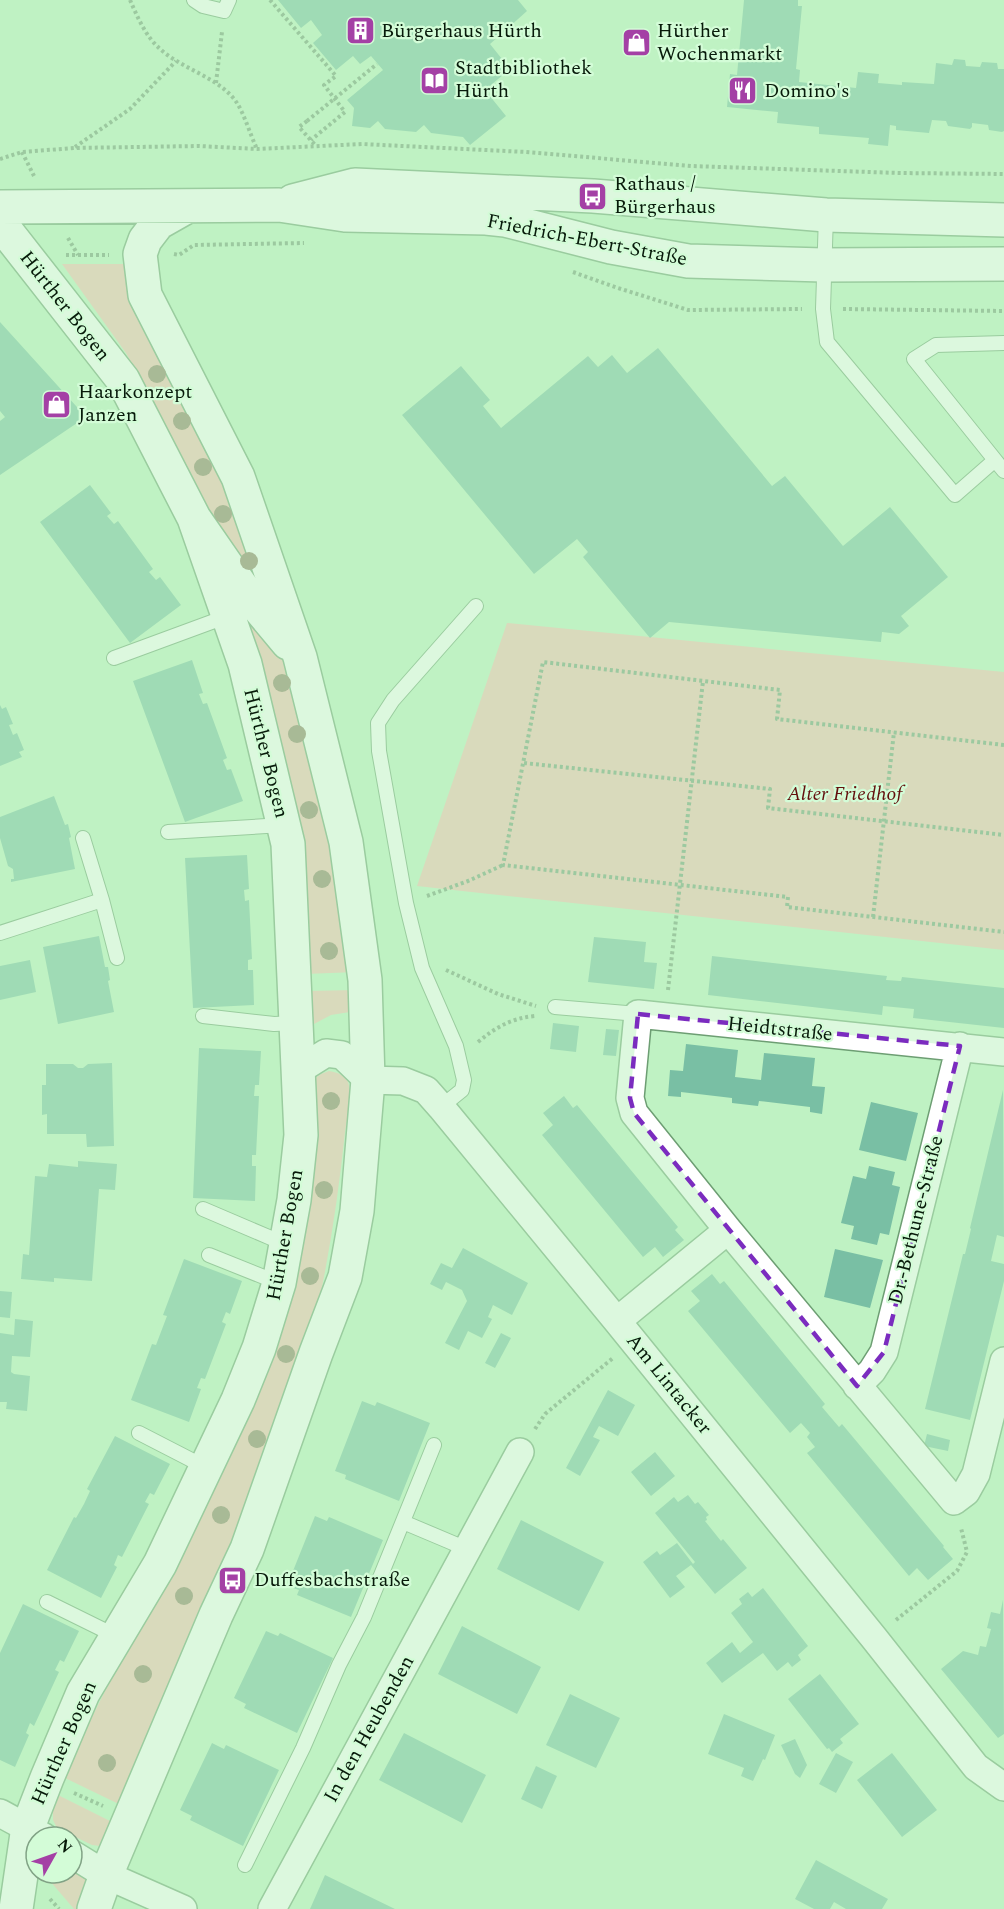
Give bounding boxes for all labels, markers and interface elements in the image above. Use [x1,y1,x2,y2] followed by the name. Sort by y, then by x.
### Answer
[344,15,376,47] building icon: Bürgerhaus Hürth
[381,16,542,46] place label: Bürgerhaus Hürth
[657,16,782,69] place label: Hürther Wochenmarkt
[620,26,652,58] shop icon: Hürther Wochenmarkt
[455,53,592,106] place label: Stadtbibliothek Hürth
[418,64,450,96] library icon: Stadtbibliothek Hürth
[727,75,759,107] restaurant icon: Domino's
[764,76,850,106] place label: Domino's
[614,169,716,222] place label: Rathaus / Bürgerhaus
[577,180,609,212] bus stop icon: Rathaus / Bürgerhaus
[484,206,690,274] street label: Friedrich-Ebert-Straße
[12,244,118,368] street label: Hürther Bogen
[78,377,192,430] place label: Haarkonzept Janzen
[41,388,73,420] shop icon: Haarkonzept Janzen
[235,685,297,821] street label: Hürther Bogen
[786,779,906,809] park label: Alter Friedhof
[726,1009,834,1049] street label: Heidtstraße
[880,1132,952,1308] street label: Dr.-Bethune-Straße
[259,1167,311,1303] street label: Hürther Bogen
[619,1327,719,1441] street label: Am Lintacker
[217,1564,249,1596] bus stop icon: Duffesbachstraße
[254,1565,410,1595] place label: Duffesbachstraße
[316,1650,422,1808] street label: In den Heubenden
[23,1676,105,1810] street label: Hürther Bogen
[24,1825,84,1885] north arrow
[51,1833,78,1859] text: N

